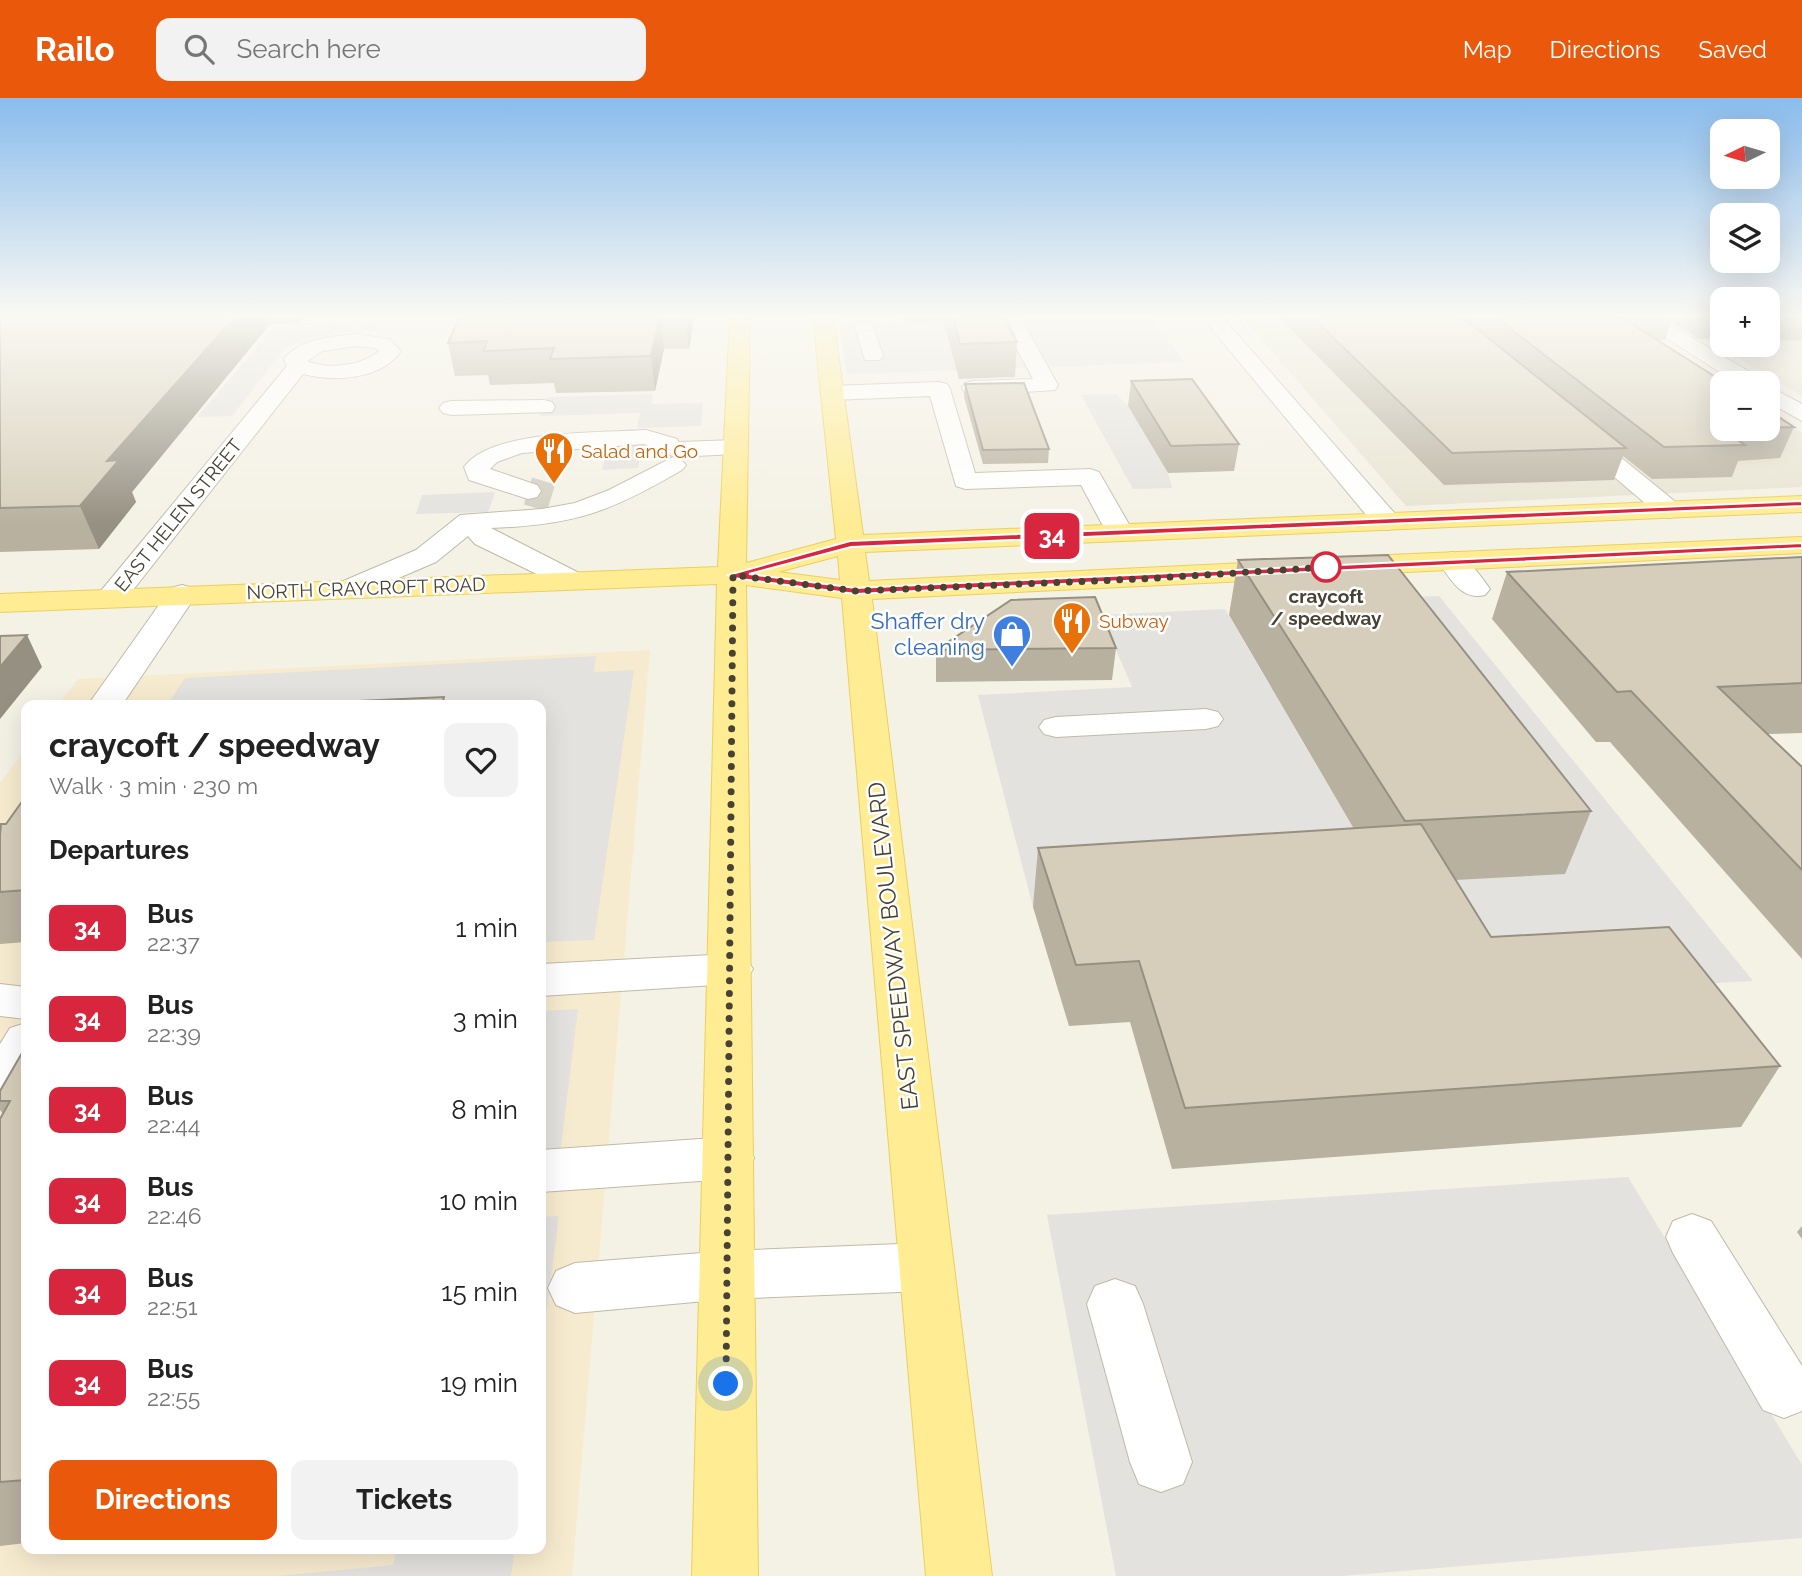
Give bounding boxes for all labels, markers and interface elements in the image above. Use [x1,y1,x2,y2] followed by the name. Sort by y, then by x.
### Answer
[156,18,646,81] search box
[35,30,114,69] text: Railo
[180,30,218,68] icon: search
[236,34,381,64] text: Search here
[1463,35,1512,64] text: Map
[1550,35,1660,64] text: Directions
[1698,35,1767,64] text: Saved
[1710,119,1780,189] north arrow
[1710,119,1780,441] map controls
[1710,203,1780,273] button: layers
[1710,287,1780,357] button: +
[1710,371,1780,441] button: −
[533,430,575,485] restaurant icon: Salad and Go
[110,434,246,596] street label: EAST HELEN STREET
[581,440,698,462] place label: Salad and Go
[1020,513,1084,559] line badge: 34
[1038,521,1066,550] text: 34
[1311,552,1341,582] marker: craycoft / speedway
[246,573,486,603] street label: NORTH CRAYCROFT ROAD
[1271,585,1382,629] place label: craycoft / speedway
[1051,600,1093,655] restaurant icon: Subway
[870,607,985,660] place label: Shaffer dry cleaning
[1099,610,1169,632] place label: Subway
[991,613,1033,668] shop icon: Shaffer dry cleaning
[444,723,518,797] button: heart
[49,726,380,765] text: craycoft / speedway
[49,772,258,799] text: Walk · 3 min · 230 m
[862,781,923,1111] street label: EAST SPEEDWAY BOULEVARD
[49,835,189,865] text: Departures
[147,899,194,929] text: Bus
[74,913,101,942] text: 34
[456,913,518,943] text: 1 min
[147,929,200,956] text: 22:37
[147,990,194,1020] text: Bus
[74,1004,101,1033] text: 34
[453,1004,518,1034] text: 3 min
[147,1020,201,1047] text: 22:39
[147,1081,194,1111] text: Bus
[74,1095,101,1124] text: 34
[451,1095,518,1125] text: 8 min
[147,1111,200,1138] text: 22:44
[147,1172,194,1202] text: Bus
[74,1186,101,1215] text: 34
[440,1186,518,1216] text: 10 min
[147,1202,202,1229] text: 22:46
[147,1263,194,1293] text: Bus
[74,1277,101,1306] text: 34
[441,1277,518,1307] text: 15 min
[147,1293,198,1320] text: 22:51
[147,1354,194,1384] text: Bus
[708,1366,743,1401] your location
[74,1368,101,1397] text: 34
[440,1368,518,1398] text: 19 min
[147,1384,200,1411] text: 22:55
[49,1460,277,1540] button: Directions
[291,1460,518,1540] button: Tickets

